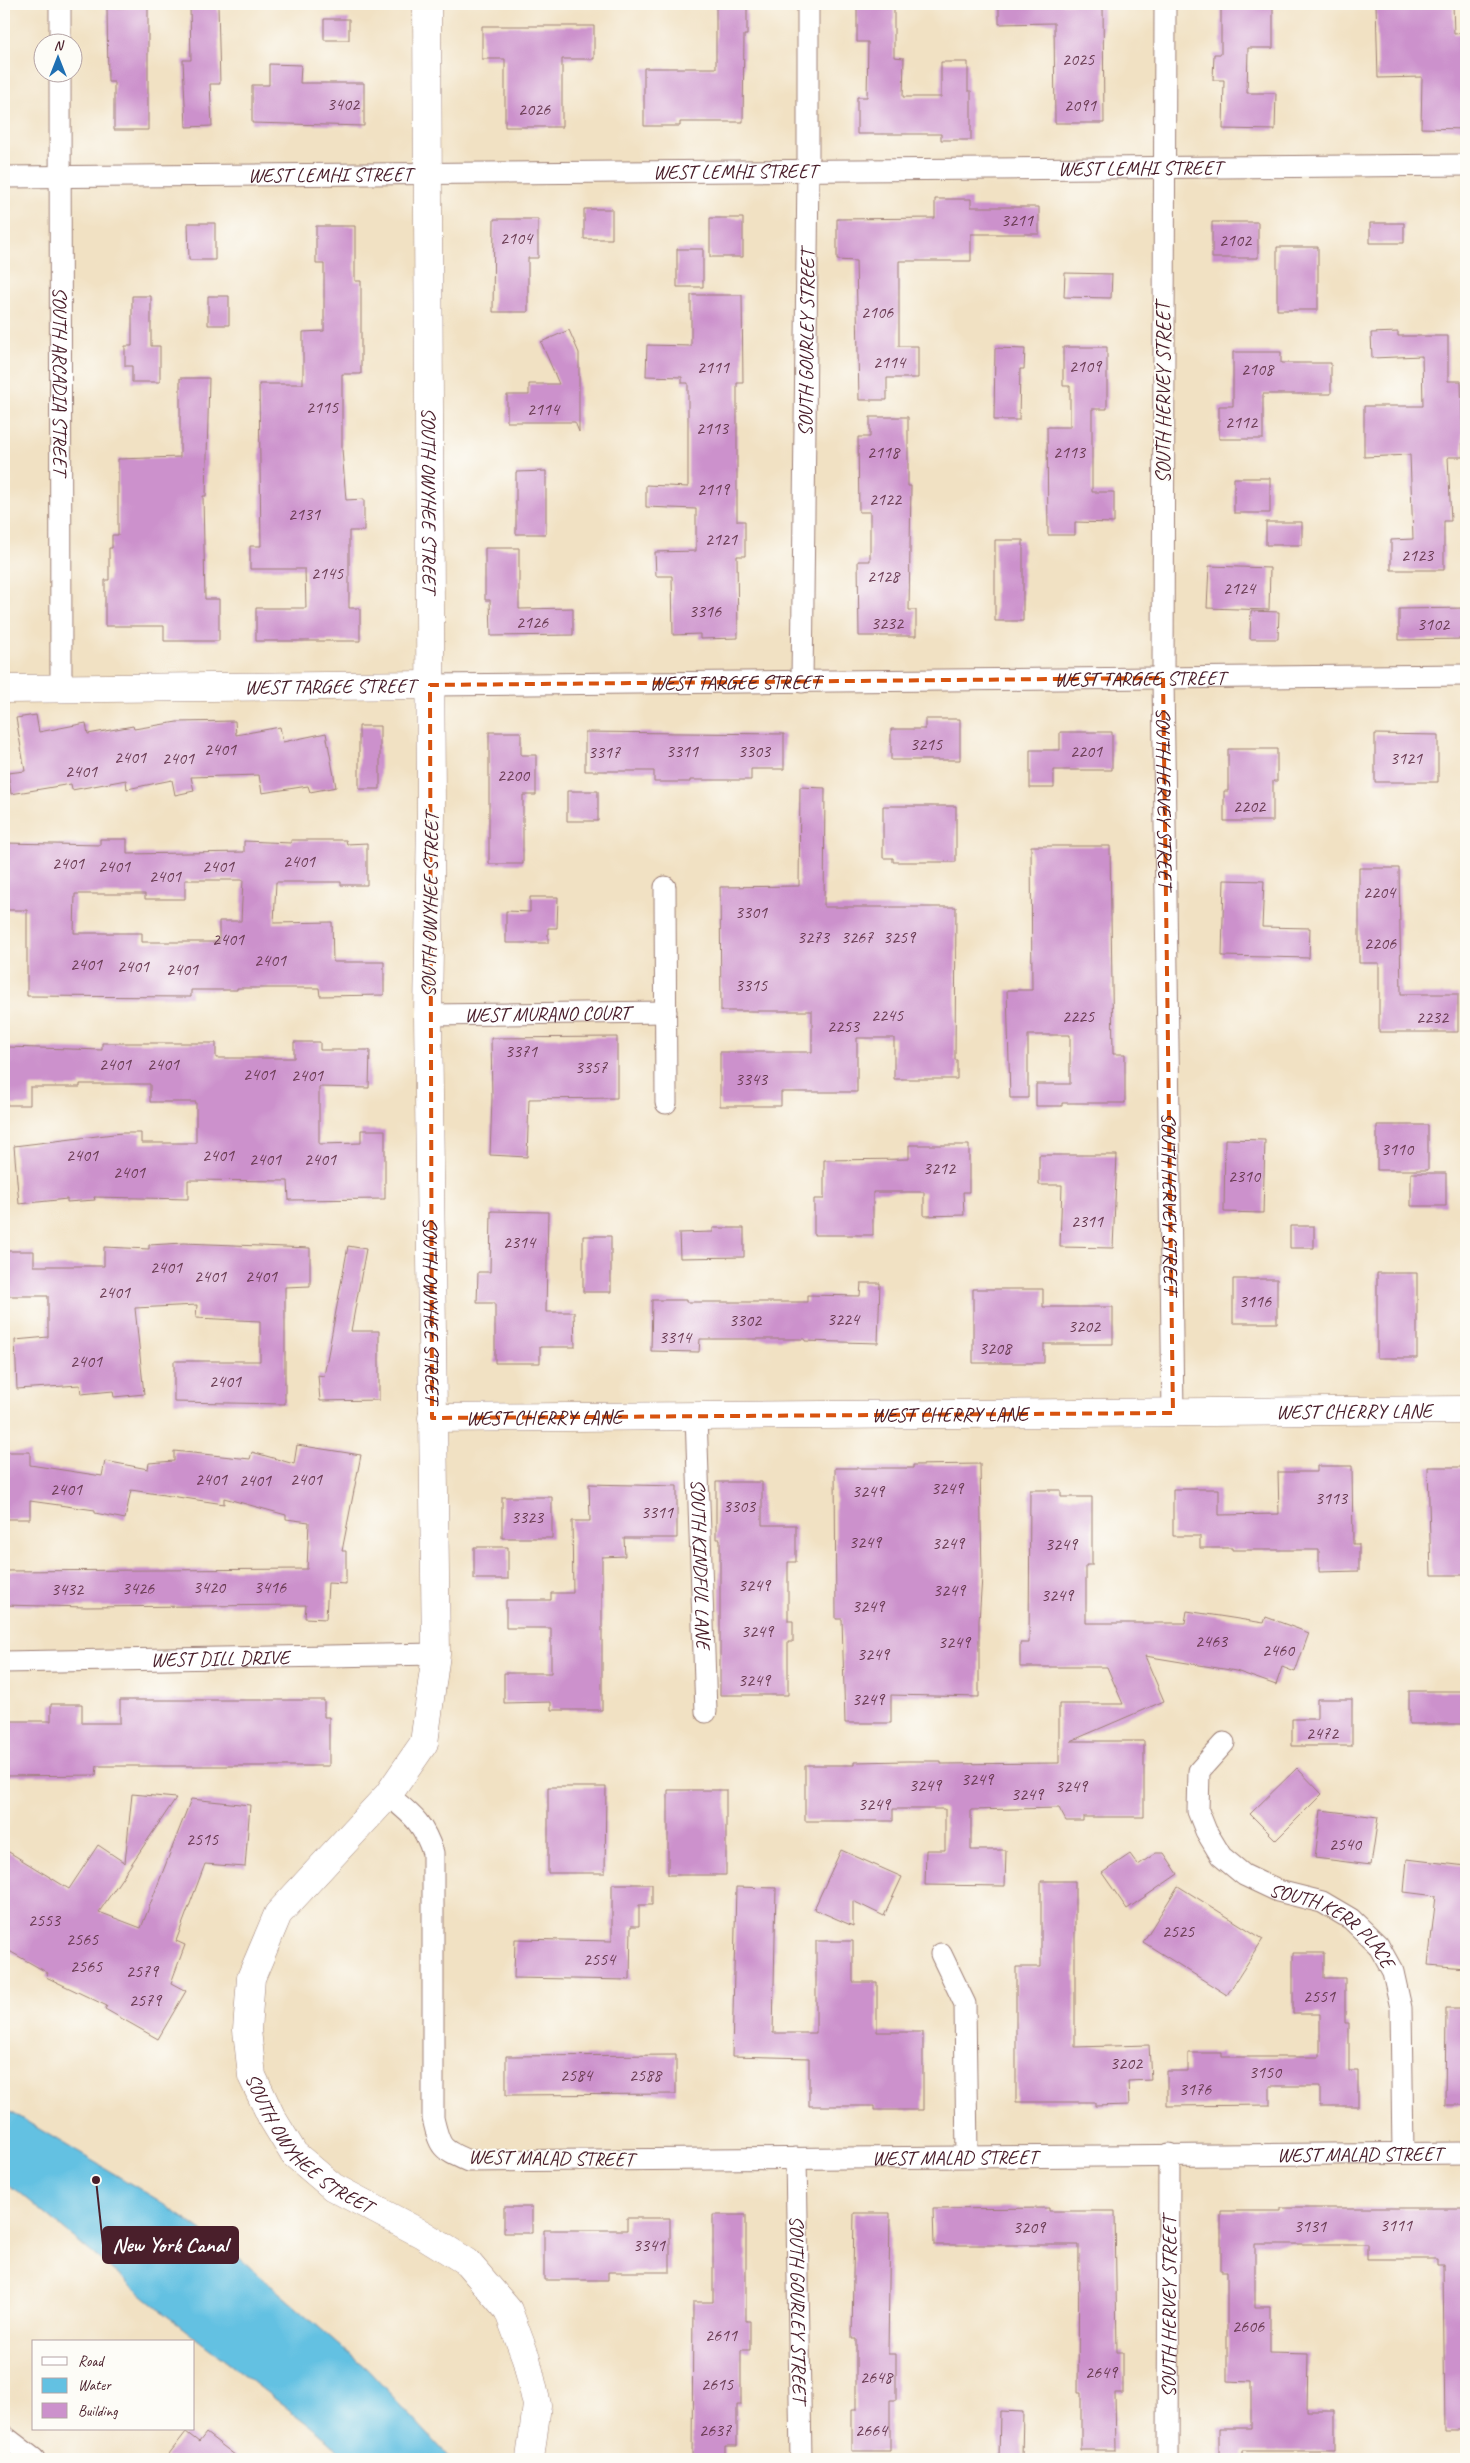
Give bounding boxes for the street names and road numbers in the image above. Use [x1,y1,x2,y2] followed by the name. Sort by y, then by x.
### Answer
[1058,154,1226,181] street label: WEST LEMHI STREET
[653,158,821,184] street label: WEST LEMHI STREET
[248,161,416,187] street label: WEST LEMHI STREET
[792,245,820,437] street label: SOUTH GOURLEY STREET
[48,287,73,479] street label: SOUTH ARCADIA STREET
[1151,298,1176,483] street label: SOUTH HERVEY STREET
[416,407,442,596] street label: SOUTH OWYHEE STREET
[1054,665,1229,691] street label: WEST TARGEE STREET
[649,669,824,695] street label: WEST TARGEE STREET
[244,673,419,699] street label: WEST TARGEE STREET
[1151,707,1178,893] street label: SOUTH HERVEY STREET
[416,808,444,998] street label: SOUTH OWYHEE STREET
[464,1000,635,1027] street label: WEST MURANO COURT
[1156,1112,1184,1298] street label: SOUTH HERVEY STREET
[418,1217,445,1406] street label: SOUTH OWYHEE STREET
[1276,1398,1435,1424] street label: WEST CHERRY LANE
[872,1401,1031,1427] street label: WEST CHERRY LANE
[466,1404,625,1430] street label: WEST CHERRY LANE
[686,1479,716,1652] street label: SOUTH KINDFUL LANE
[150,1644,292,1672] street label: WEST DILL DRIVE
[1266,1876,1402,1975] street label: SOUTH KERR PLACE
[240,2069,381,2220] street label: SOUTH OWYHEE STREET
[1277,2141,1446,2167] street label: WEST MALAD STREET
[468,2144,638,2172] street label: WEST MALAD STREET
[872,2144,1041,2170] street label: WEST MALAD STREET
[1156,2212,1181,2397] street label: SOUTH HERVEY STREET
[784,2215,813,2407] street label: SOUTH GOURLEY STREET

